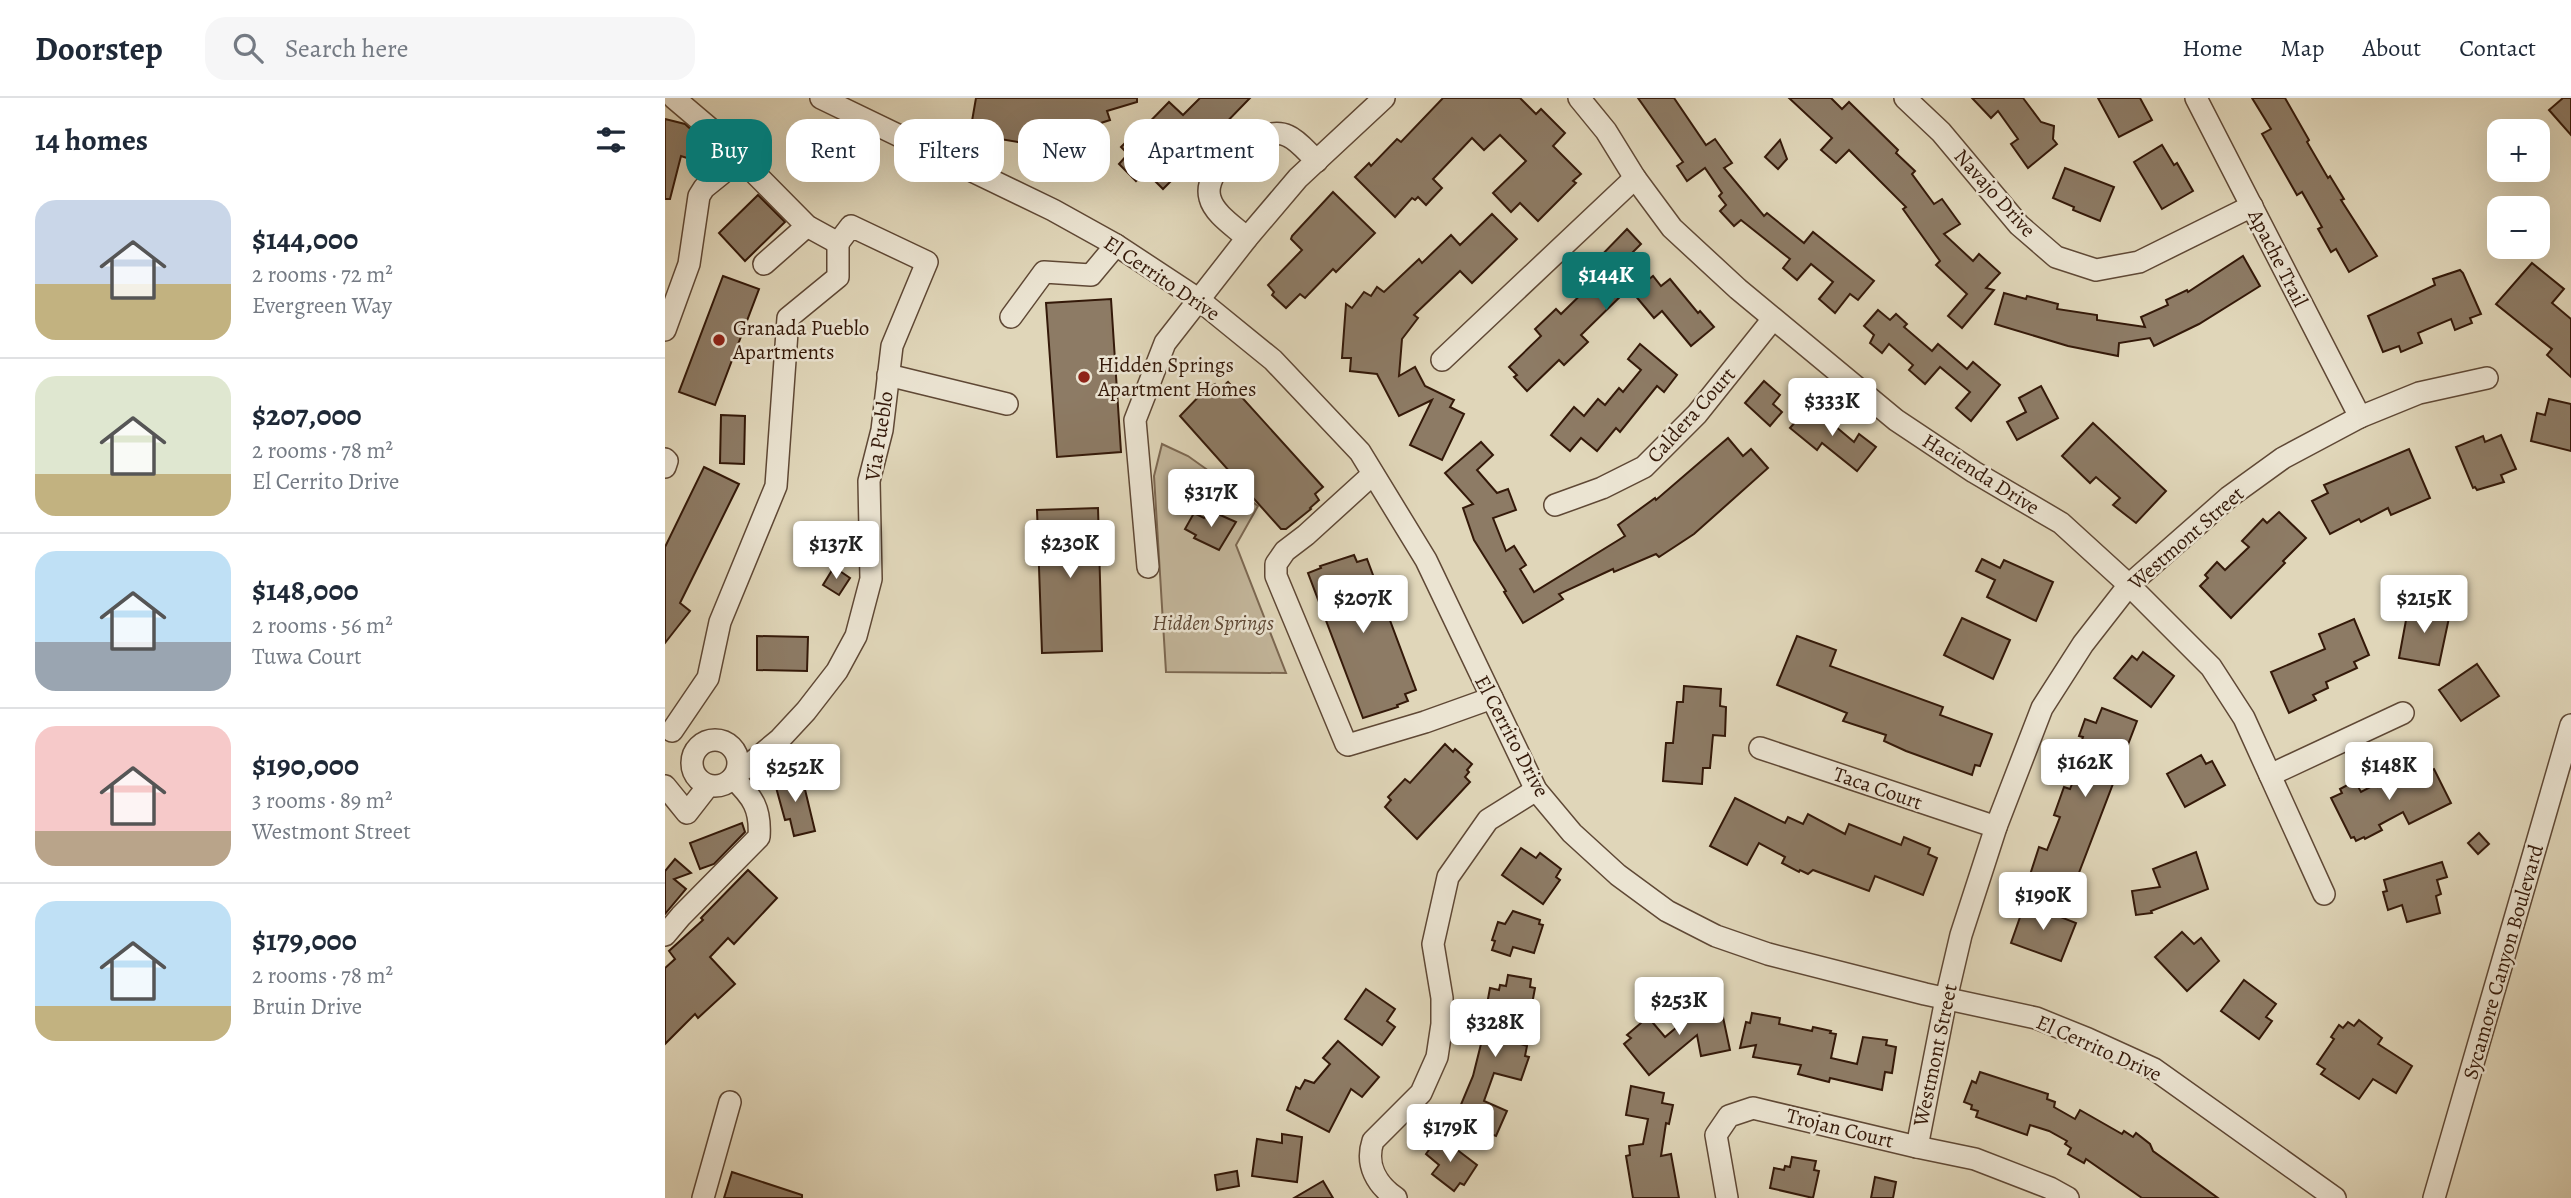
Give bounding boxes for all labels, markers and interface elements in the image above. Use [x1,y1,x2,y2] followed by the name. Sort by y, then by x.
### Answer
[205,17,695,80] search box
[35,26,163,71] text: Doorstep
[229,29,267,67] icon: search
[285,31,408,66] text: Search here
[2182,32,2243,64] text: Home
[2281,32,2325,64] text: Map
[2363,32,2421,64] text: About
[2459,32,2536,64] text: Contact
[686,119,772,182] chip: Buy
[786,119,880,182] chip: Rent
[894,119,1004,182] chip: Filters
[1018,119,1110,182] chip: New
[1124,119,1279,182] chip: Apartment
[2487,119,2550,259] map controls
[2487,119,2550,182] button: +
[35,120,148,160] text: 14 homes
[592,121,630,159] icon: filters
[1948,143,2042,243] street label: Navajo Drive
[2487,196,2550,259] button: −
[2241,204,2315,312] street label: Apache Trail
[252,219,358,259] text: $144,000
[91,228,175,312] icon: home
[1098,229,1226,327] street label: El Cerrito Drive
[1557,252,1655,312] pin: $144K
[252,259,393,290] text: 2 rooms · 72 m²
[1578,259,1634,290] text: $144K
[252,290,392,321] text: Evergreen Way
[732,314,869,366] place label: Granada Pueblo Apartments
[711,332,727,348] marker: Granada Pueblo Apartments
[1097,351,1256,403] place label: Hidden Springs Apartment Homes
[1640,361,1742,469] street label: Caldera Court
[1076,369,1092,385] marker: Hidden Springs Apartment Homes
[1783,378,1881,438] pin: $333K
[1804,385,1860,416] text: $333K
[858,389,900,484] street label: Via Pueblo
[252,395,362,435] text: $207,000
[91,404,175,488] icon: home
[1917,427,2045,521] street label: Hacienda Drive
[252,435,393,466] text: 2 rooms · 78 m²
[252,466,399,497] text: El Cerrito Drive
[1162,470,1260,529] pin: $317K
[1184,476,1238,507] text: $317K
[2121,480,2250,597] street label: Westmont Street
[1021,520,1119,580] pin: $230K
[787,522,885,581] pin: $137K
[1041,527,1099,558] text: $230K
[809,528,863,559] text: $137K
[252,570,359,610] text: $148,000
[1314,575,1412,635] pin: $207K
[2375,575,2473,635] pin: $215K
[91,579,175,663] icon: home
[1334,582,1392,613] text: $207K
[2397,582,2452,613] text: $215K
[1152,609,1274,637] park label: Hidden Springs
[252,610,393,641] text: 2 rooms · 56 m²
[252,641,362,672] text: Tuwa Court
[1468,670,1556,802] street label: El Cerrito Drive
[2036,740,2134,799] pin: $162K
[2340,742,2438,802] pin: $148K
[746,744,844,804] pin: $252K
[252,745,359,785] text: $190,000
[2057,746,2113,777] text: $162K
[2361,749,2417,780] text: $148K
[766,751,824,782] text: $252K
[91,754,175,838] icon: home
[1830,760,1926,816] street label: Taca Court
[252,785,393,816] text: 3 rooms · 89 m²
[252,816,411,847] text: Westmont Street
[2456,840,2550,1083] street label: Sycamore Canyon Boulevard
[1994,872,2092,932] pin: $190K
[2015,879,2071,910] text: $190K
[252,920,357,960] text: $179,000
[91,929,175,1013] icon: home
[252,960,393,991] text: 2 rooms · 78 m²
[1630,978,1728,1037] pin: $253K
[1906,981,1964,1130] street label: Westmont Street
[1651,984,1707,1015] text: $253K
[252,991,362,1022] text: Bruin Drive
[1446,1000,1544,1059] pin: $328K
[1466,1006,1524,1037] text: $328K
[2032,1008,2166,1088] street label: El Cerrito Drive
[1784,1101,1896,1155] street label: Trojan Court
[1401,1104,1499,1164] pin: $179K
[1423,1111,1477,1142] text: $179K

